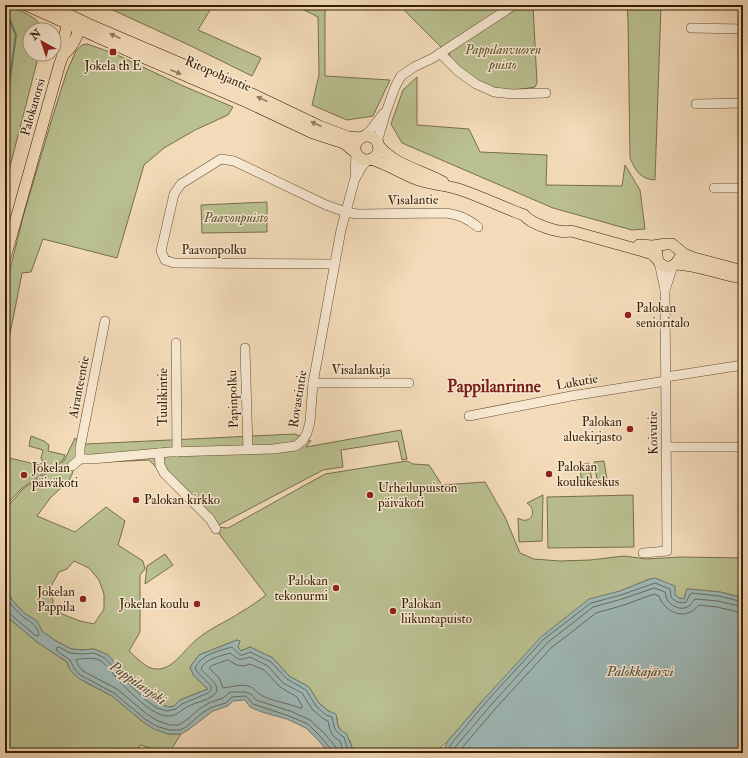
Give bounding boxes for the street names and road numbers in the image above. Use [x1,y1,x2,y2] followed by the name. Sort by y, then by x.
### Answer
[182,53,254,96] street label: Ritopohjantie
[17,76,49,138] street label: Palokanorsi
[387,192,439,208] street label: Visalantie
[181,242,247,259] street label: Paavonpolku
[65,354,93,421] street label: Airanteentie
[331,362,391,378] street label: Visalankuja
[155,367,171,426] street label: Tuulikintie
[224,369,243,428] street label: Papinpolku
[286,369,311,429] street label: Rovastintie
[555,370,600,394] street label: Lukutie
[645,410,661,455] street label: Koivutie

